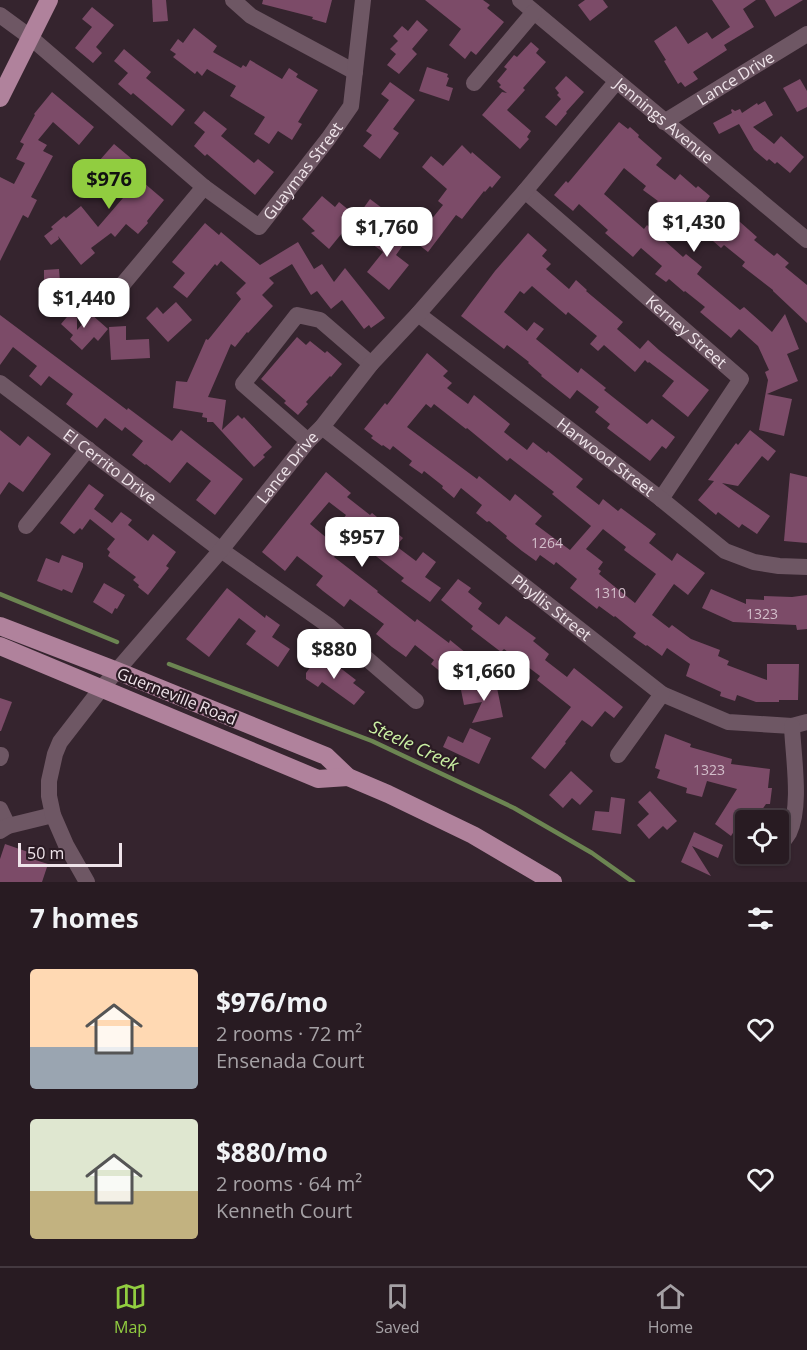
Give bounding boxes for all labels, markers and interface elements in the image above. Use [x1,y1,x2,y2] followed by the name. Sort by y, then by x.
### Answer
[693,46,778,110] street label: Lance Drive
[608,71,718,168] street label: Jennings Avenue
[258,117,348,225] street label: Guaymas Street
[73,159,145,210] pin: $976
[86,165,132,192] text: $976
[645,202,743,253] pin: $1,430
[338,207,436,258] pin: $1,760
[663,208,725,235] text: $1,430
[356,213,418,240] text: $1,760
[35,278,133,329] pin: $1,440
[53,284,115,311] text: $1,440
[641,290,732,373] street label: Kerney Street
[552,413,659,501] street label: Harwood Street
[59,424,161,509] street label: El Cerrito Drive
[251,426,323,508] street label: Lance Drive
[326,517,398,568] pin: $957
[339,523,385,550] text: $957
[531,533,563,552] house number: 1264
[507,569,596,646] street label: Phyllis Street
[594,583,626,602] house number: 1310
[746,604,778,623] house number: 1323
[298,629,370,680] pin: $880
[311,635,357,662] text: $880
[435,651,533,702] pin: $1,660
[453,657,515,684] text: $1,660
[114,662,240,730] street label: Guerneville Road
[366,714,464,777] water label: Steele Creek
[693,760,725,779] house number: 1323
[735,810,789,864] map controls
[735,810,789,864] button: locate
[18,840,122,868] scale bar
[27,842,64,864] text: 50 m
[30,900,139,936] text: 7 homes
[744,902,777,935] icon: filters
[216,984,328,1020] text: $976/mo
[78,993,150,1065] icon: home
[744,1013,777,1046] icon: heart
[216,1020,362,1047] text: 2 rooms · 72 m²
[216,1047,364,1074] text: Ensenada Court
[216,1134,328,1170] text: $880/mo
[78,1143,150,1215] icon: home
[744,1163,777,1196] icon: heart
[216,1170,362,1197] text: 2 rooms · 64 m²
[216,1197,352,1224] text: Kenneth Court
[114,1280,147,1338] tab: Map
[375,1280,420,1338] tab: Saved
[648,1280,693,1338] tab: Home

